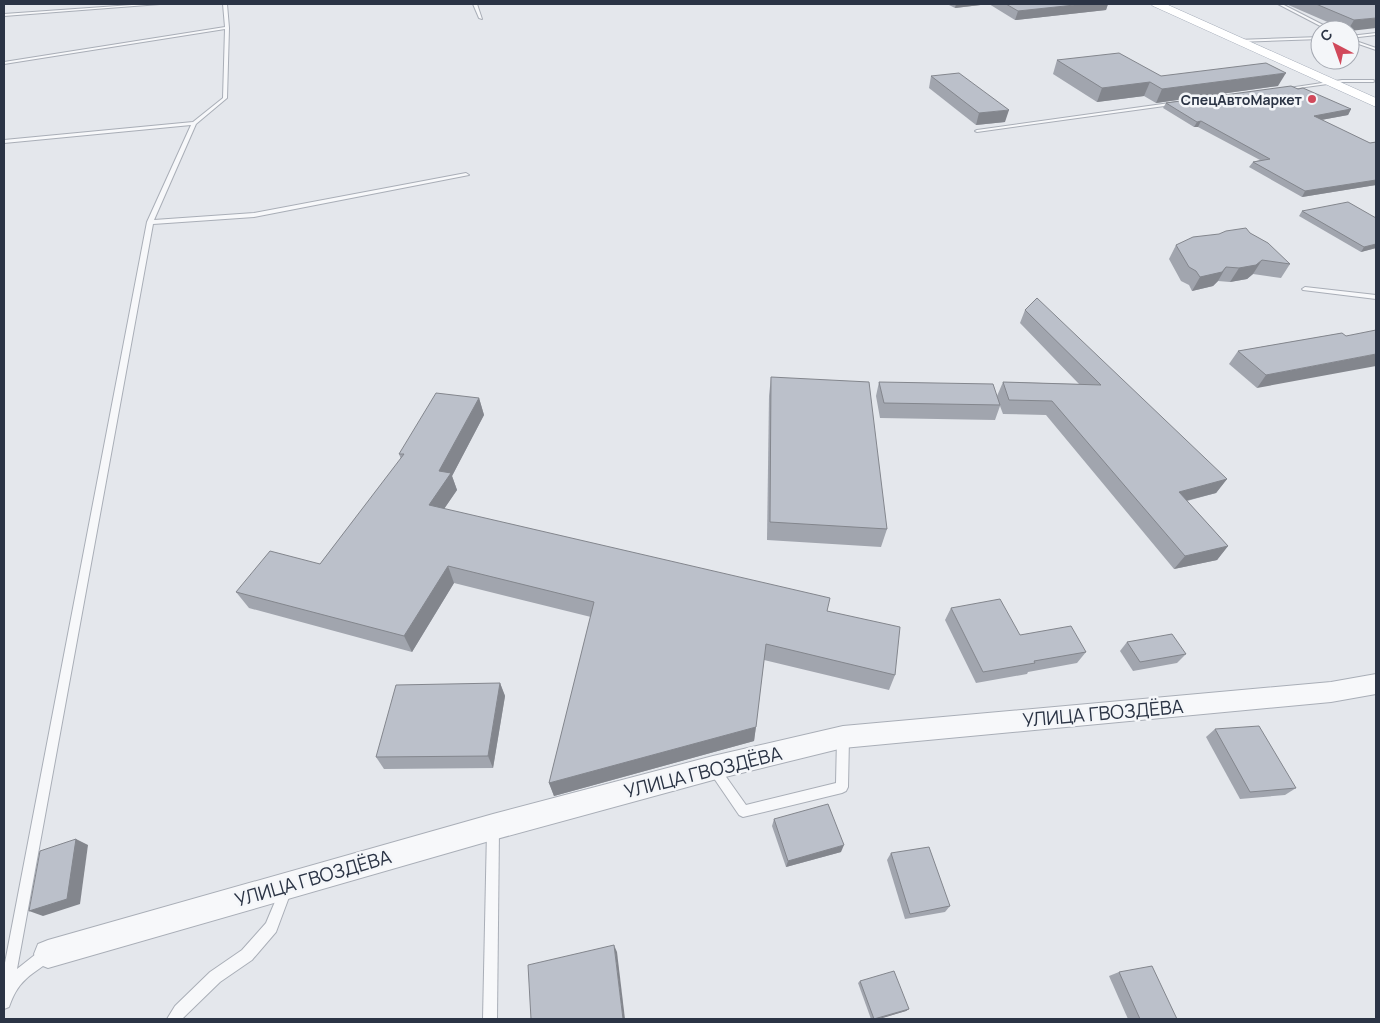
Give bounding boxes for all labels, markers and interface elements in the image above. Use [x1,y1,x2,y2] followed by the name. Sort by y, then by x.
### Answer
[1310,20,1360,70] north arrow
[1316,24,1336,45] text: С
[1181,90,1303,109] place label: СпецАвтоМаркет
[1306,93,1318,105] marker: СпецАвтоМаркет
[1021,693,1185,733] street label: УЛИЦА ГВОЗДЁВА
[621,740,785,804] street label: УЛИЦА ГВОЗДЁВА
[232,843,394,913] street label: УЛИЦА ГВОЗДЁВА

